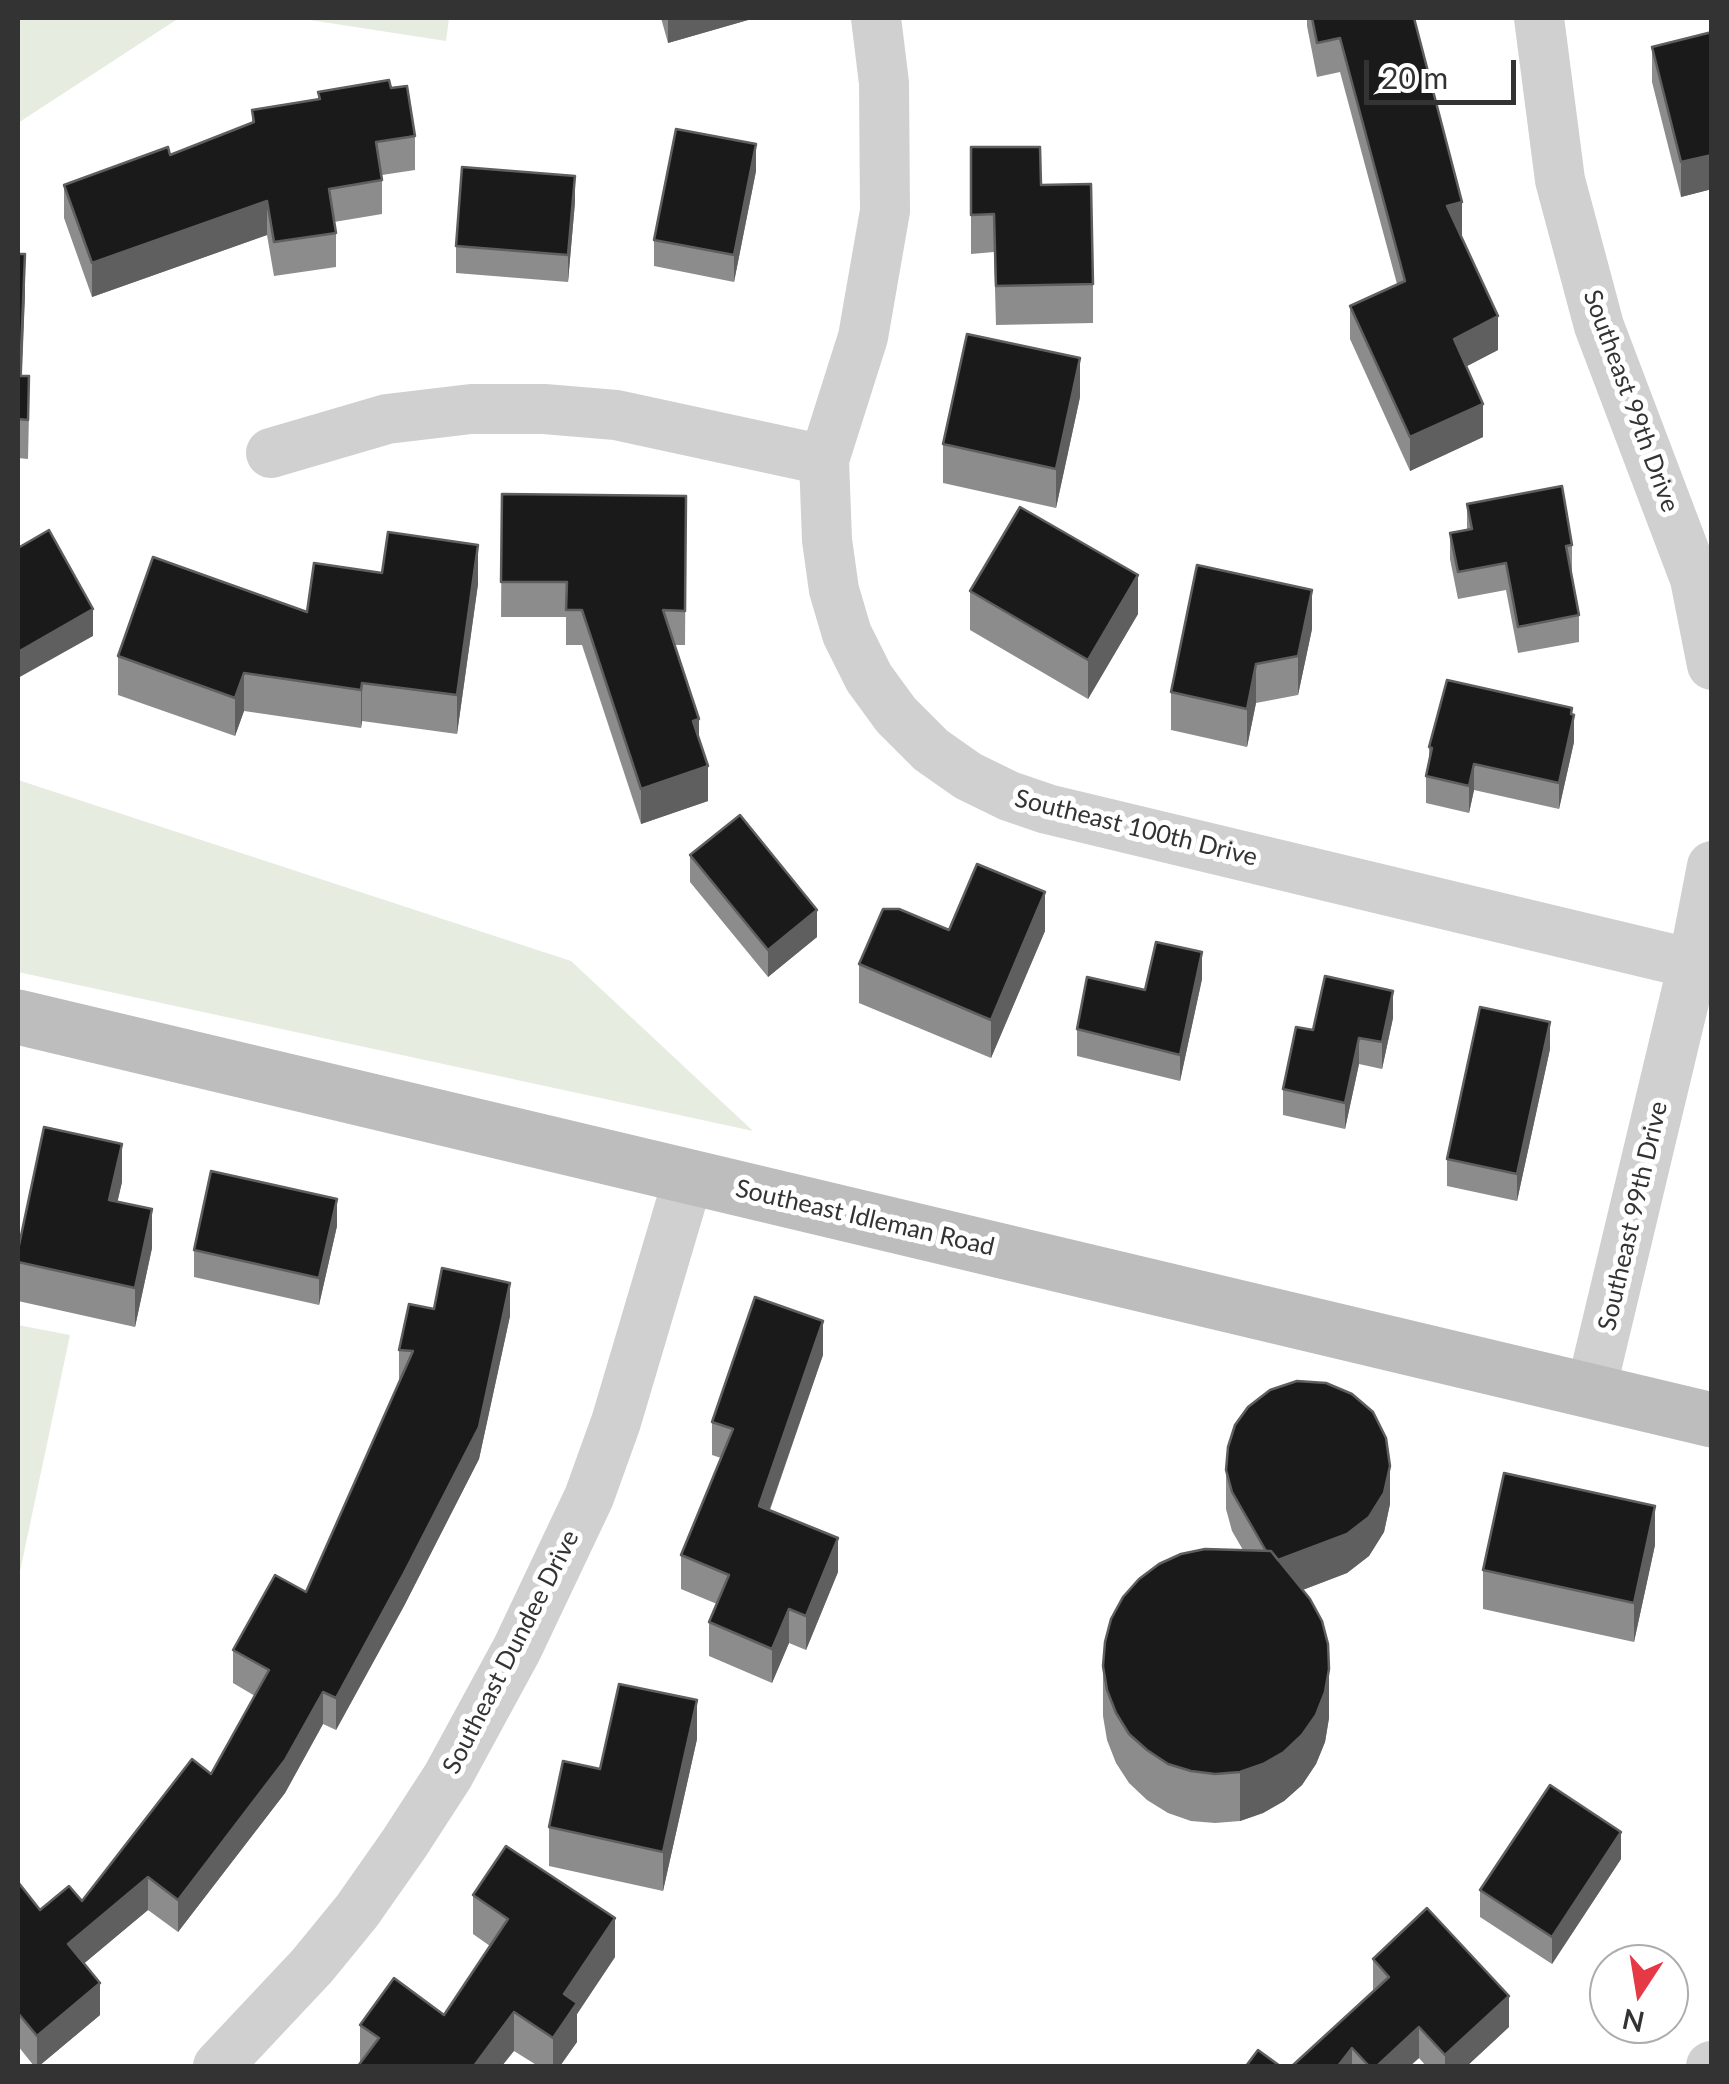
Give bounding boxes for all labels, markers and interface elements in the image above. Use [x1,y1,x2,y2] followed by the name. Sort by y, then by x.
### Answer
[1369,40,1522,102] scale bar
[1381,59,1448,95] text: 20 m
[1577,286,1685,516] street label: Southeast 99th Drive
[1012,783,1260,873] street label: Southeast 100th Drive
[1592,1099,1674,1333] street label: Southeast 99th Drive
[733,1174,997,1262] street label: Southeast Idleman Road
[436,1525,586,1779] street label: Southeast Dundee Drive
[1589,1944,1689,2044] north arrow
[1619,2003,1647,2040] text: N

